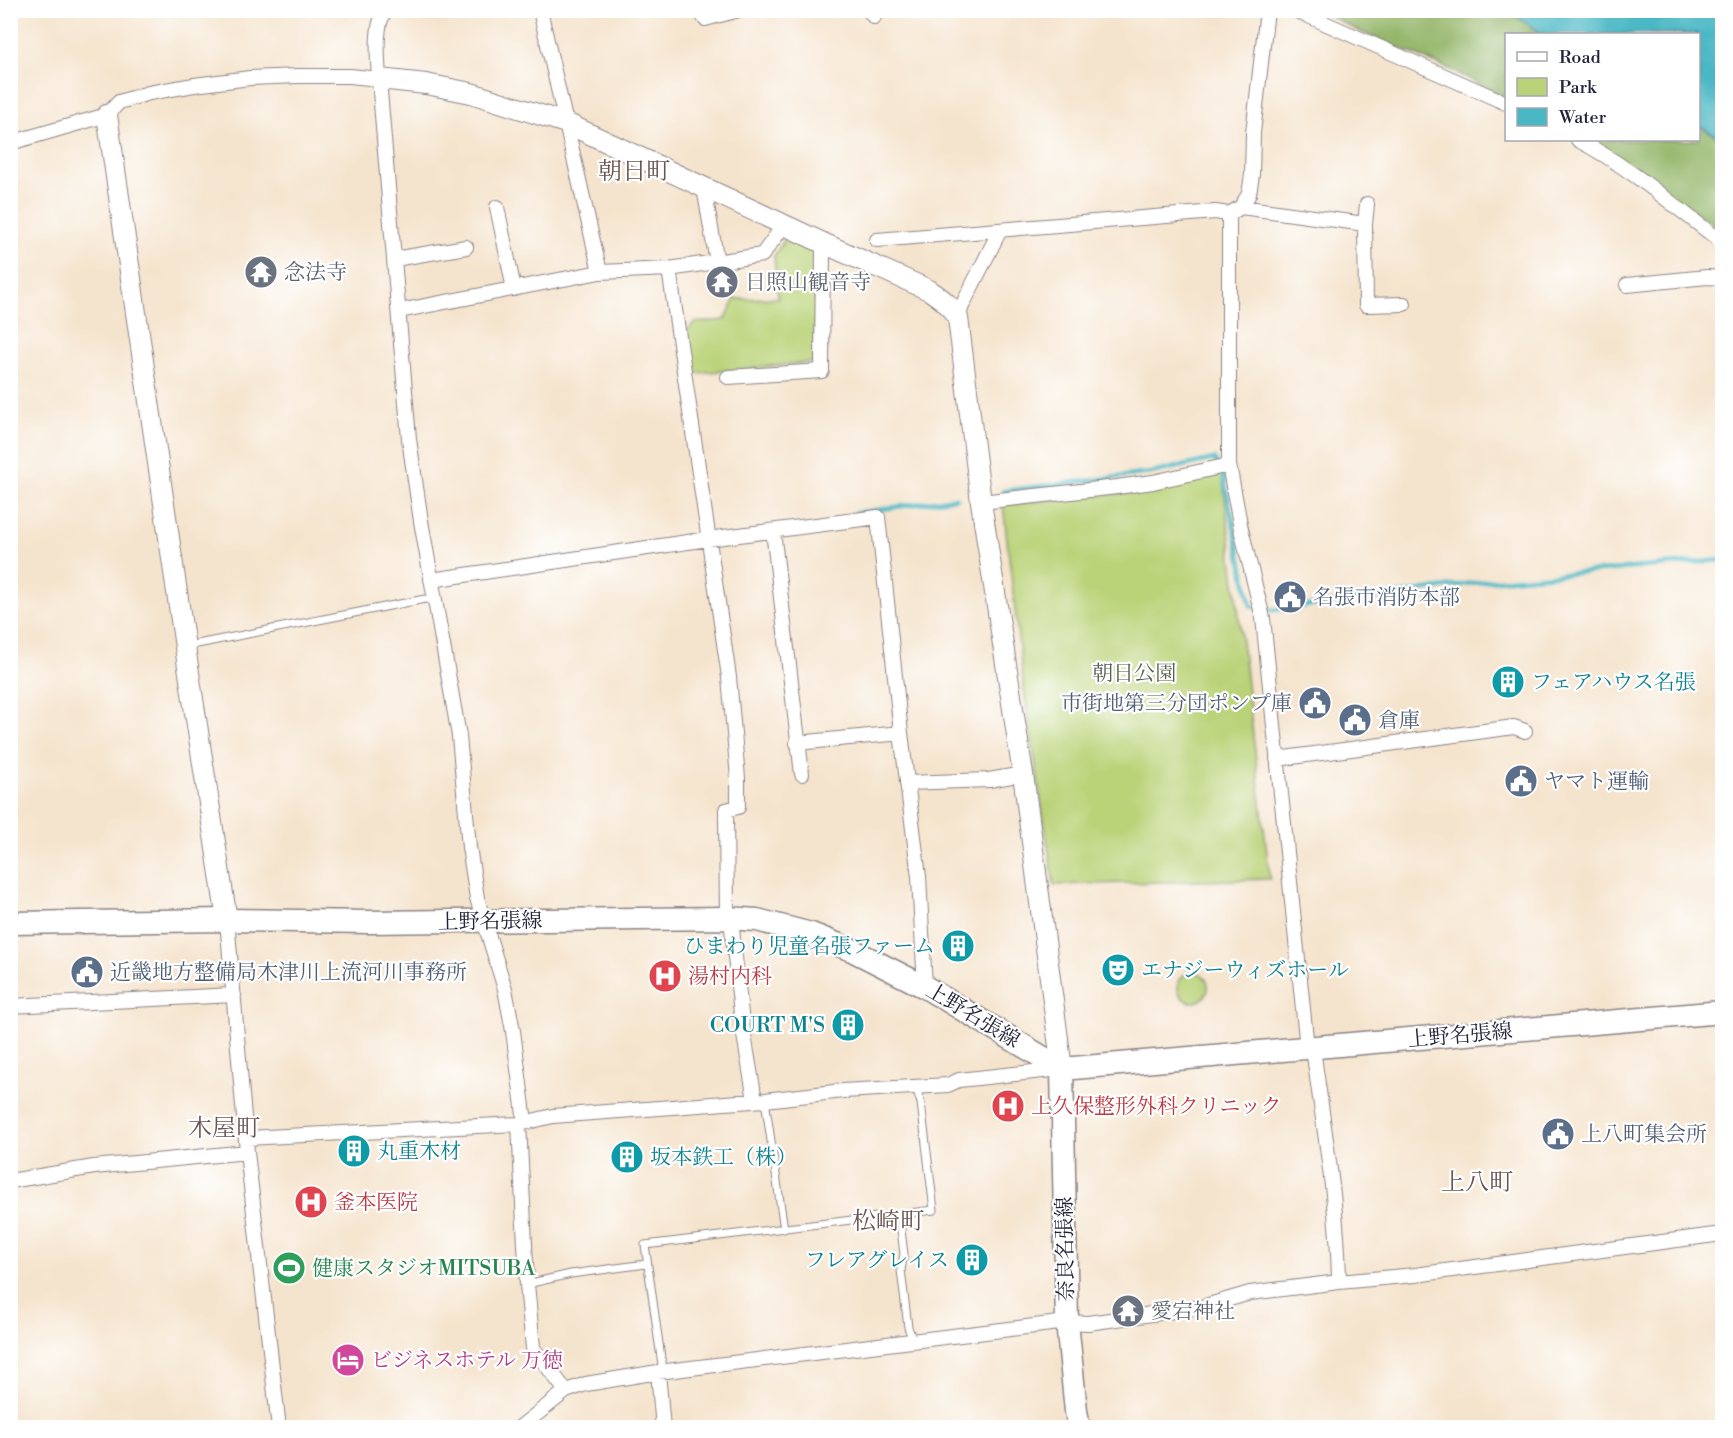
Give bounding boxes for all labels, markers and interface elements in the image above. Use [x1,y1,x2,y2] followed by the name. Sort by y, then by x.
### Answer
[1505,33,1700,141] legend
[1559,46,1602,69] text: Road
[1559,76,1598,99] text: Park
[1558,106,1607,129] text: Water
[598,157,670,187] district label: 朝日町
[243,254,279,290] temple icon: 念法寺
[284,260,347,286] place label: 念法寺
[704,264,740,300] temple icon: 日照山観音寺
[745,270,871,296] place label: 日照山観音寺
[1272,579,1308,615] public building icon: 名張市消防本部
[1313,585,1460,611] place label: 名張市消防本部
[1092,661,1176,687] park label: 朝日公園
[1490,664,1526,700] building icon: フェアハウス名張
[1531,670,1696,696] place label: フェアハウス名張
[1297,685,1333,721] public building icon: 市街地第三分団ポンプ庫
[1061,691,1292,717] place label: 市街地第三分団ポンプ庫
[1337,702,1373,738] public building icon: 倉庫
[1378,708,1420,734] place label: 倉庫
[1503,763,1539,799] public building icon: ヤマト運輸
[1544,769,1649,795] place label: ヤマト運輸
[437,908,543,936] street label: 上野名張線
[940,928,976,964] building icon: ひまわり児童名張ファーム
[683,934,935,960] place label: ひまわり児童名張ファーム
[1100,952,1136,988] theatre icon: エナジーウィズホール
[69,954,105,990] public building icon: 近畿地方整備局木津川上流河川事務所
[647,958,683,994] hospital icon: 湯村内科
[1141,958,1349,984] place label: エナジーウィズホール
[110,960,467,986] place label: 近畿地方整備局木津川上流河川事務所
[688,964,772,990] place label: 湯村内科
[921,978,1024,1054] street label: 上野名張線
[830,1007,866,1043] building icon: COURT M'S
[710,1013,825,1039] place label: COURT M'S
[1407,1018,1514,1054] street label: 上野名張線
[990,1088,1026,1124] hospital icon: 上久保整形外科クリニック
[1031,1094,1282,1120] place label: 上久保整形外科クリニック
[188,1114,260,1144] district label: 木屋町
[1540,1116,1576,1152] public building icon: 上八町集会所
[1581,1122,1707,1148] place label: 上八町集会所
[336,1133,372,1169] building icon: 丸重木材
[377,1139,461,1165] place label: 丸重木材
[609,1139,645,1175] building icon: 坂本鉄工（株）
[650,1145,797,1171] place label: 坂本鉄工（株）
[1441,1168,1513,1198] district label: 上八町
[293,1184,329,1220] hospital icon: 釜本医院
[334,1190,418,1216] place label: 釜本医院
[1052,1196,1080,1302] street label: 奈良名張線
[852,1207,924,1237] district label: 松崎町
[954,1242,990,1278] building icon: フレアグレイス
[805,1248,949,1274] place label: フレアグレイス
[271,1250,307,1286] sports icon: 健康スタジオMITSUBA
[312,1256,536,1282] place label: 健康スタジオMITSUBA
[1110,1293,1146,1329] temple icon: 愛宕神社
[1151,1299,1235,1325] place label: 愛宕神社
[330,1342,366,1378] hotel icon: ビジネスホテル 万徳
[371,1348,563,1374] place label: ビジネスホテル 万徳

